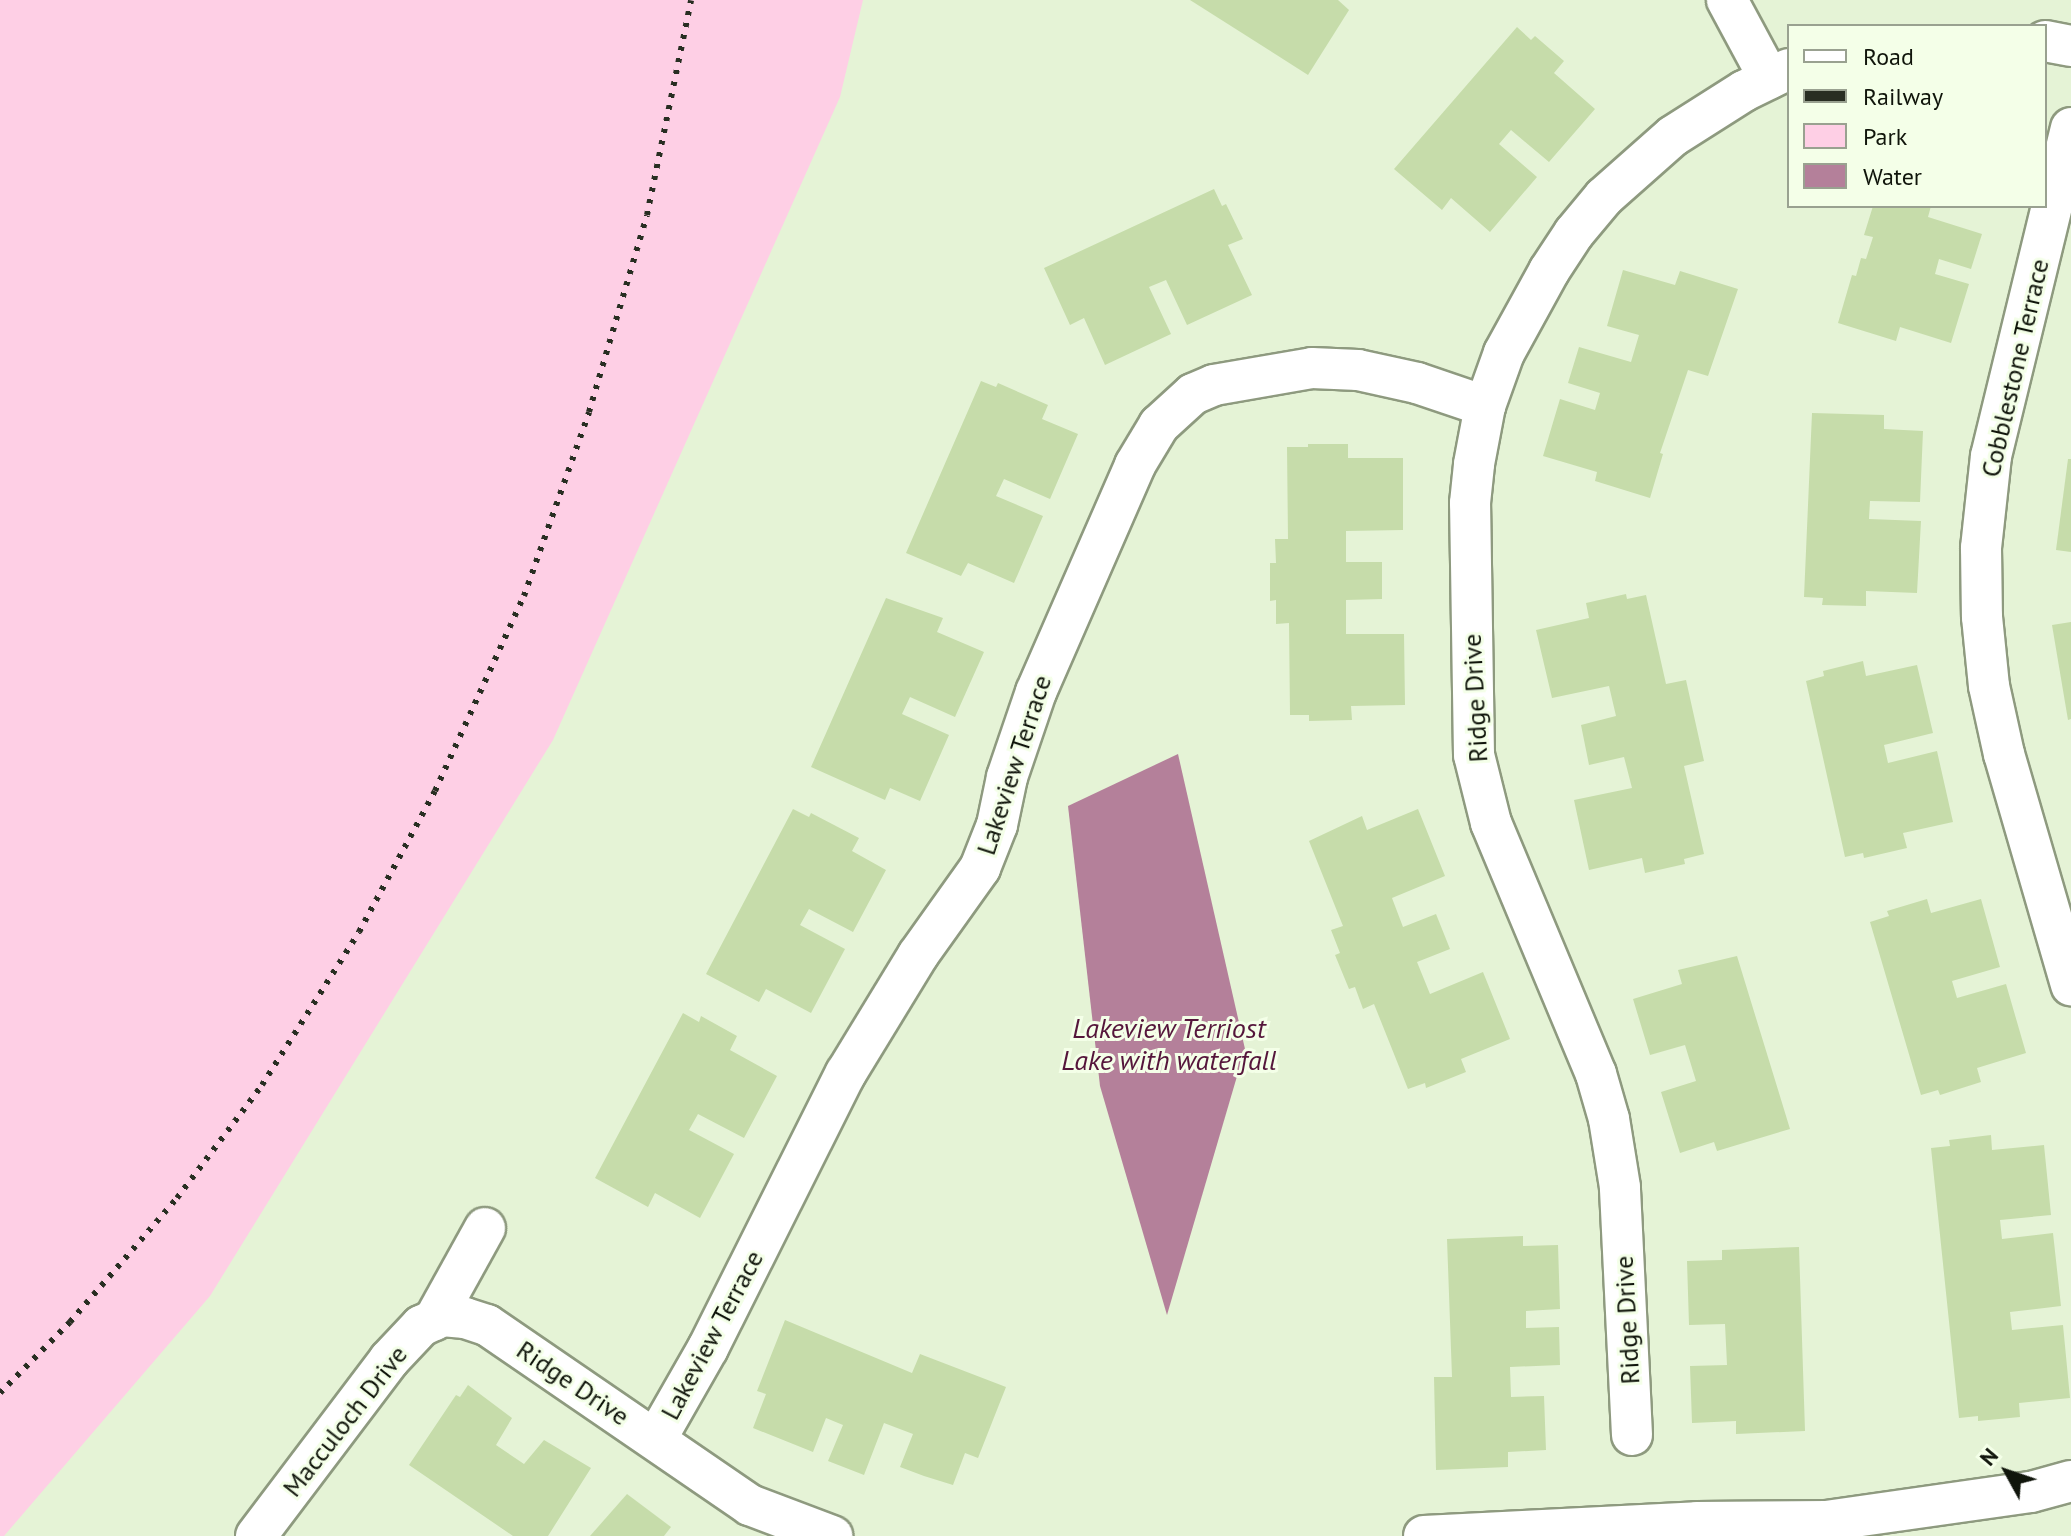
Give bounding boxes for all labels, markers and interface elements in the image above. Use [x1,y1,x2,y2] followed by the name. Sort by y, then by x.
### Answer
[1787,24,2047,208] legend
[1863,41,1914,72] text: Road
[1863,81,1943,112] text: Railway
[1863,121,1907,152] text: Park
[1863,161,1922,192] text: Water
[1975,255,2055,481] street label: Cobblestone Terrace
[1456,633,1494,763] street label: Ridge Drive
[970,671,1058,859] street label: Lakeview Terrace
[1061,1011,1277,1077] water label: Lakeview Terriost Lake with waterfall
[654,1245,770,1425] street label: Lakeview Terrace
[1608,1255,1646,1385] street label: Ridge Drive
[511,1334,635,1432] street label: Ridge Drive
[276,1339,414,1503] street label: Macculoch Drive
[1967,1432,2047,1512] north arrow
[1973,1442,2004,1471] text: N

